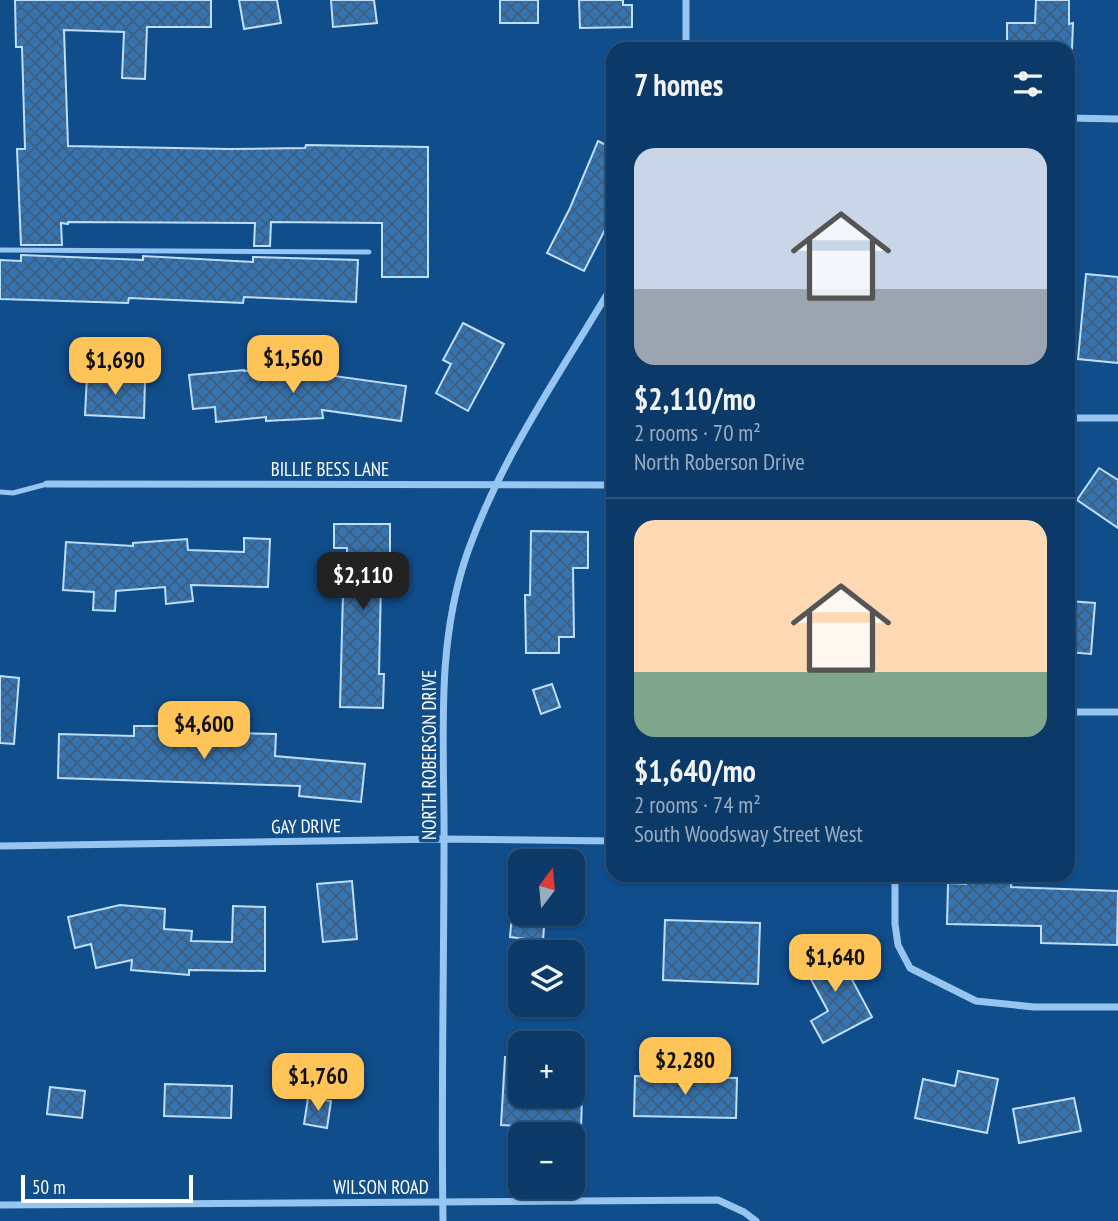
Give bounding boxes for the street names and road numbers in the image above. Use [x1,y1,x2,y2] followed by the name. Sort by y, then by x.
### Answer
[271,457,389,481] street label: BILLIE BESS LANE
[417,670,441,840] street label: NORTH ROBERSON DRIVE
[271,813,341,839] street label: GAY DRIVE
[333,1175,429,1199] street label: WILSON ROAD

